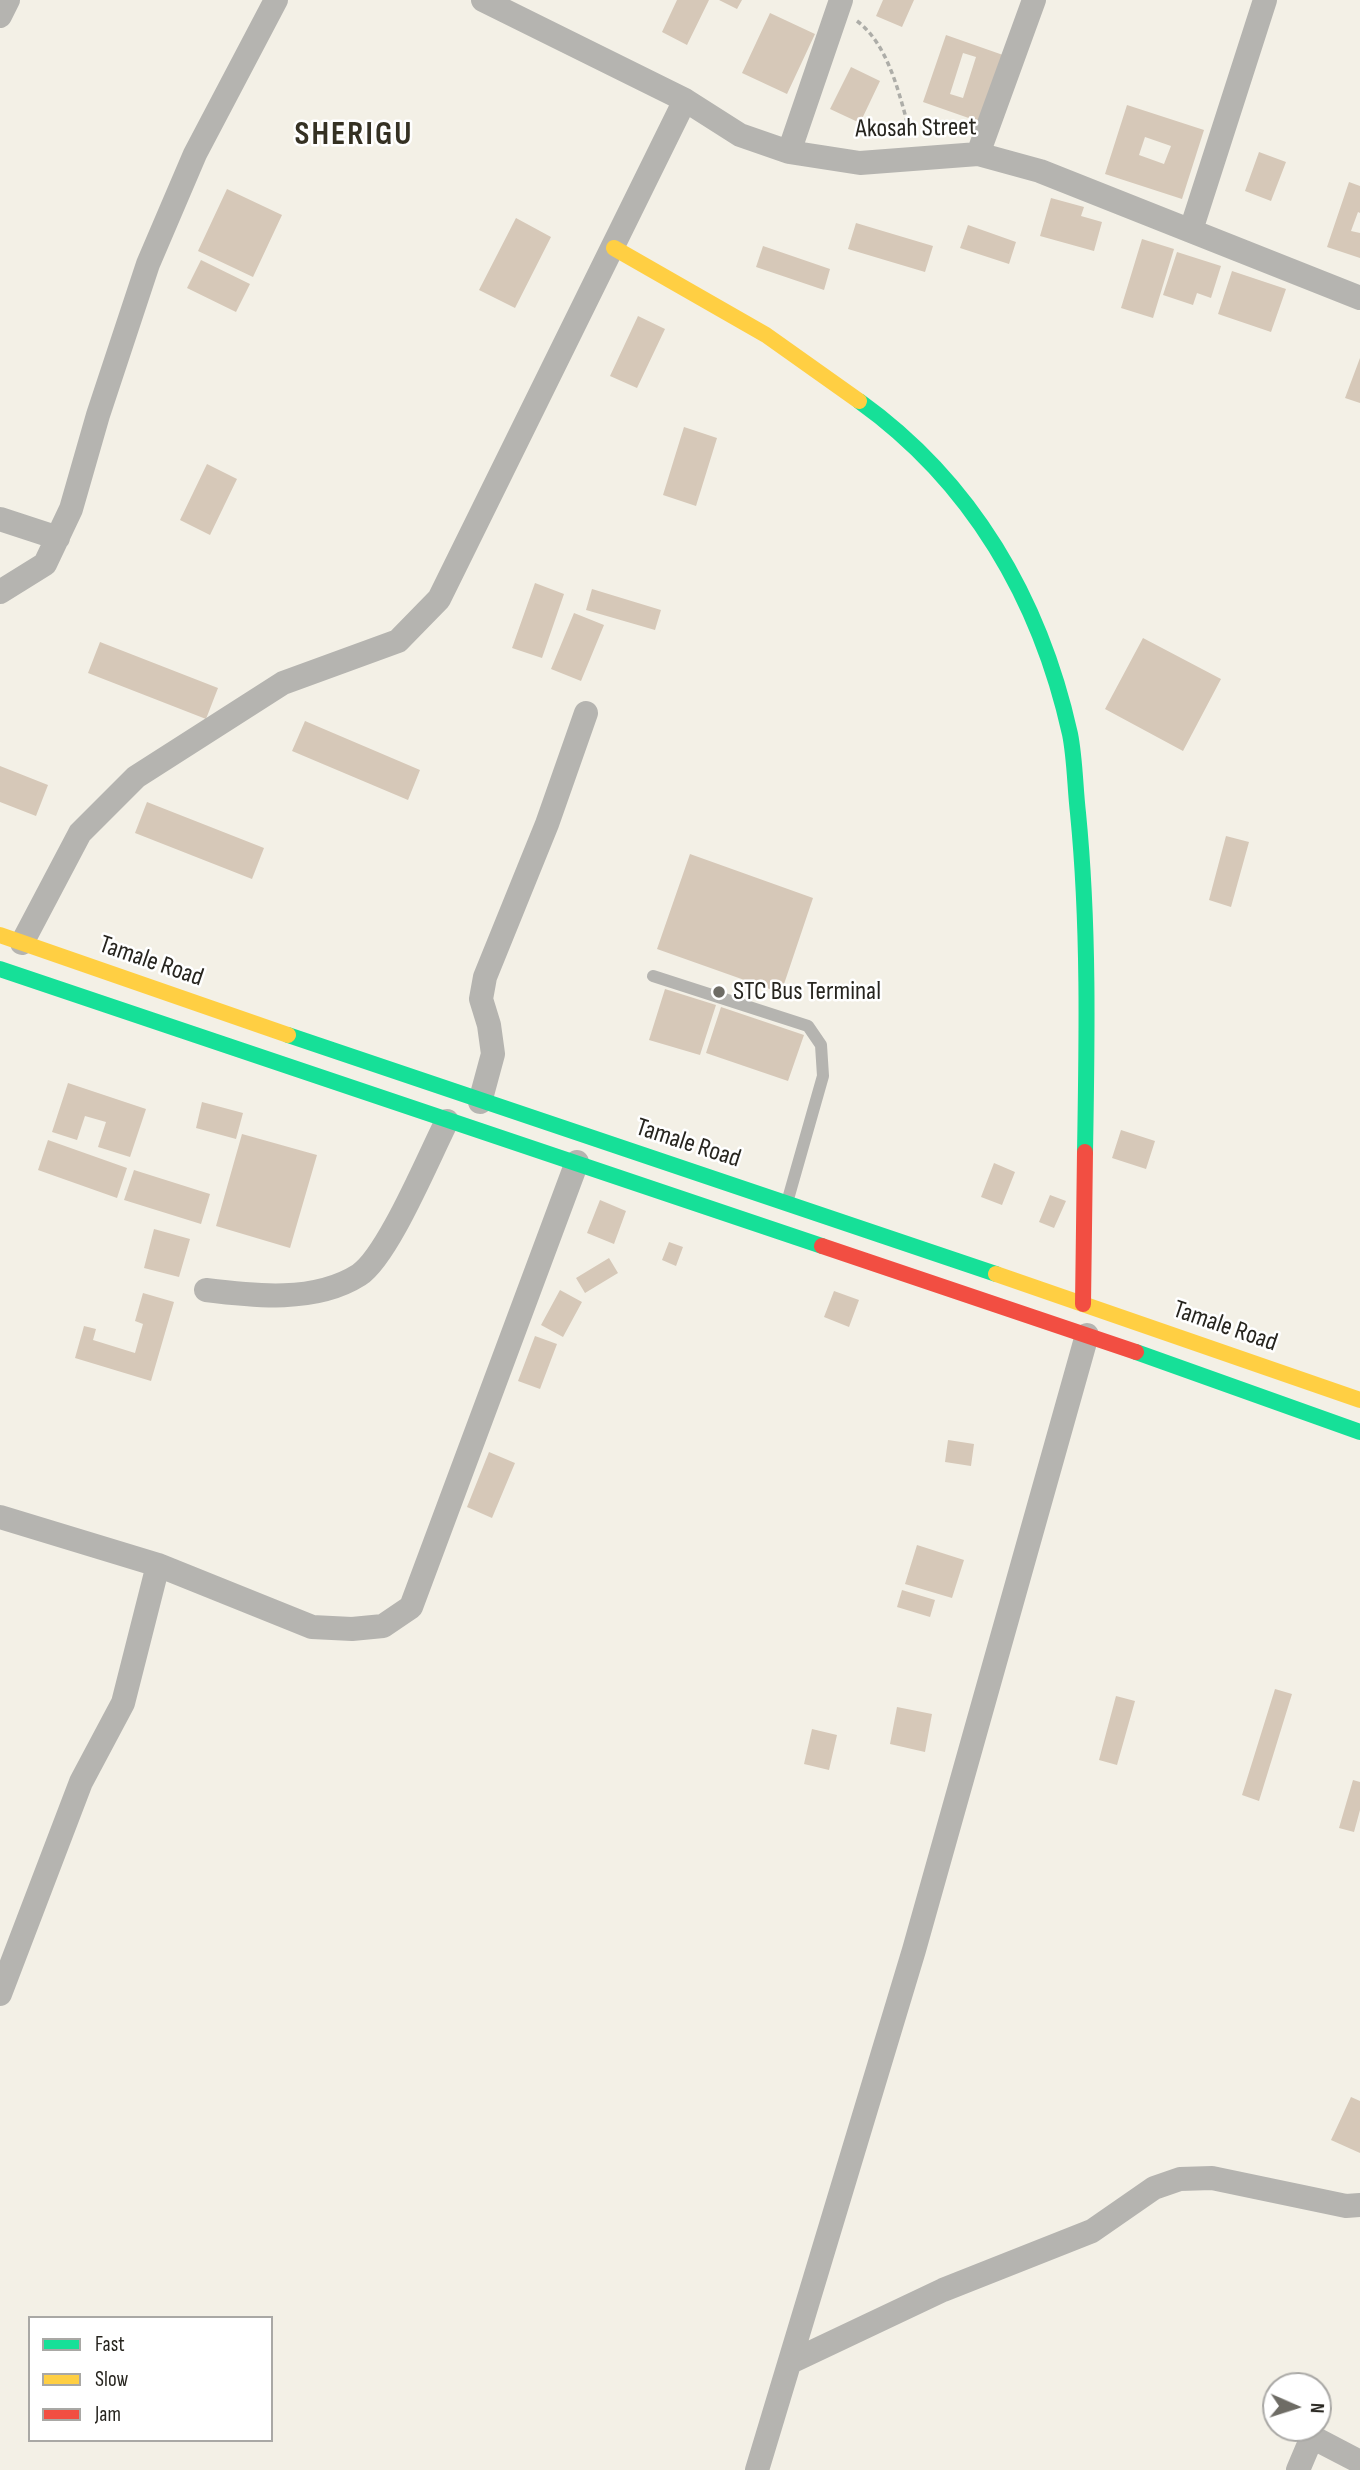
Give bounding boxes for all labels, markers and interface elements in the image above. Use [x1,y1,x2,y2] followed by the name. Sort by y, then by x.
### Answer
[855,112,977,146] street label: Akosah Street
[295,116,413,156] district label: SHERIGU
[95,930,207,994] street label: Tamale Road
[733,976,881,1008] place label: STC Bus Terminal
[711,984,727,1000] marker: STC Bus Terminal
[632,1112,744,1176] street label: Tamale Road
[1169,1295,1281,1359] street label: Tamale Road
[28,2316,273,2442] legend
[95,2332,125,2357] text: Fast
[95,2367,128,2392] text: Slow
[1262,2372,1332,2442] north arrow
[95,2402,121,2427] text: Jam
[1305,2402,1328,2414] text: N

